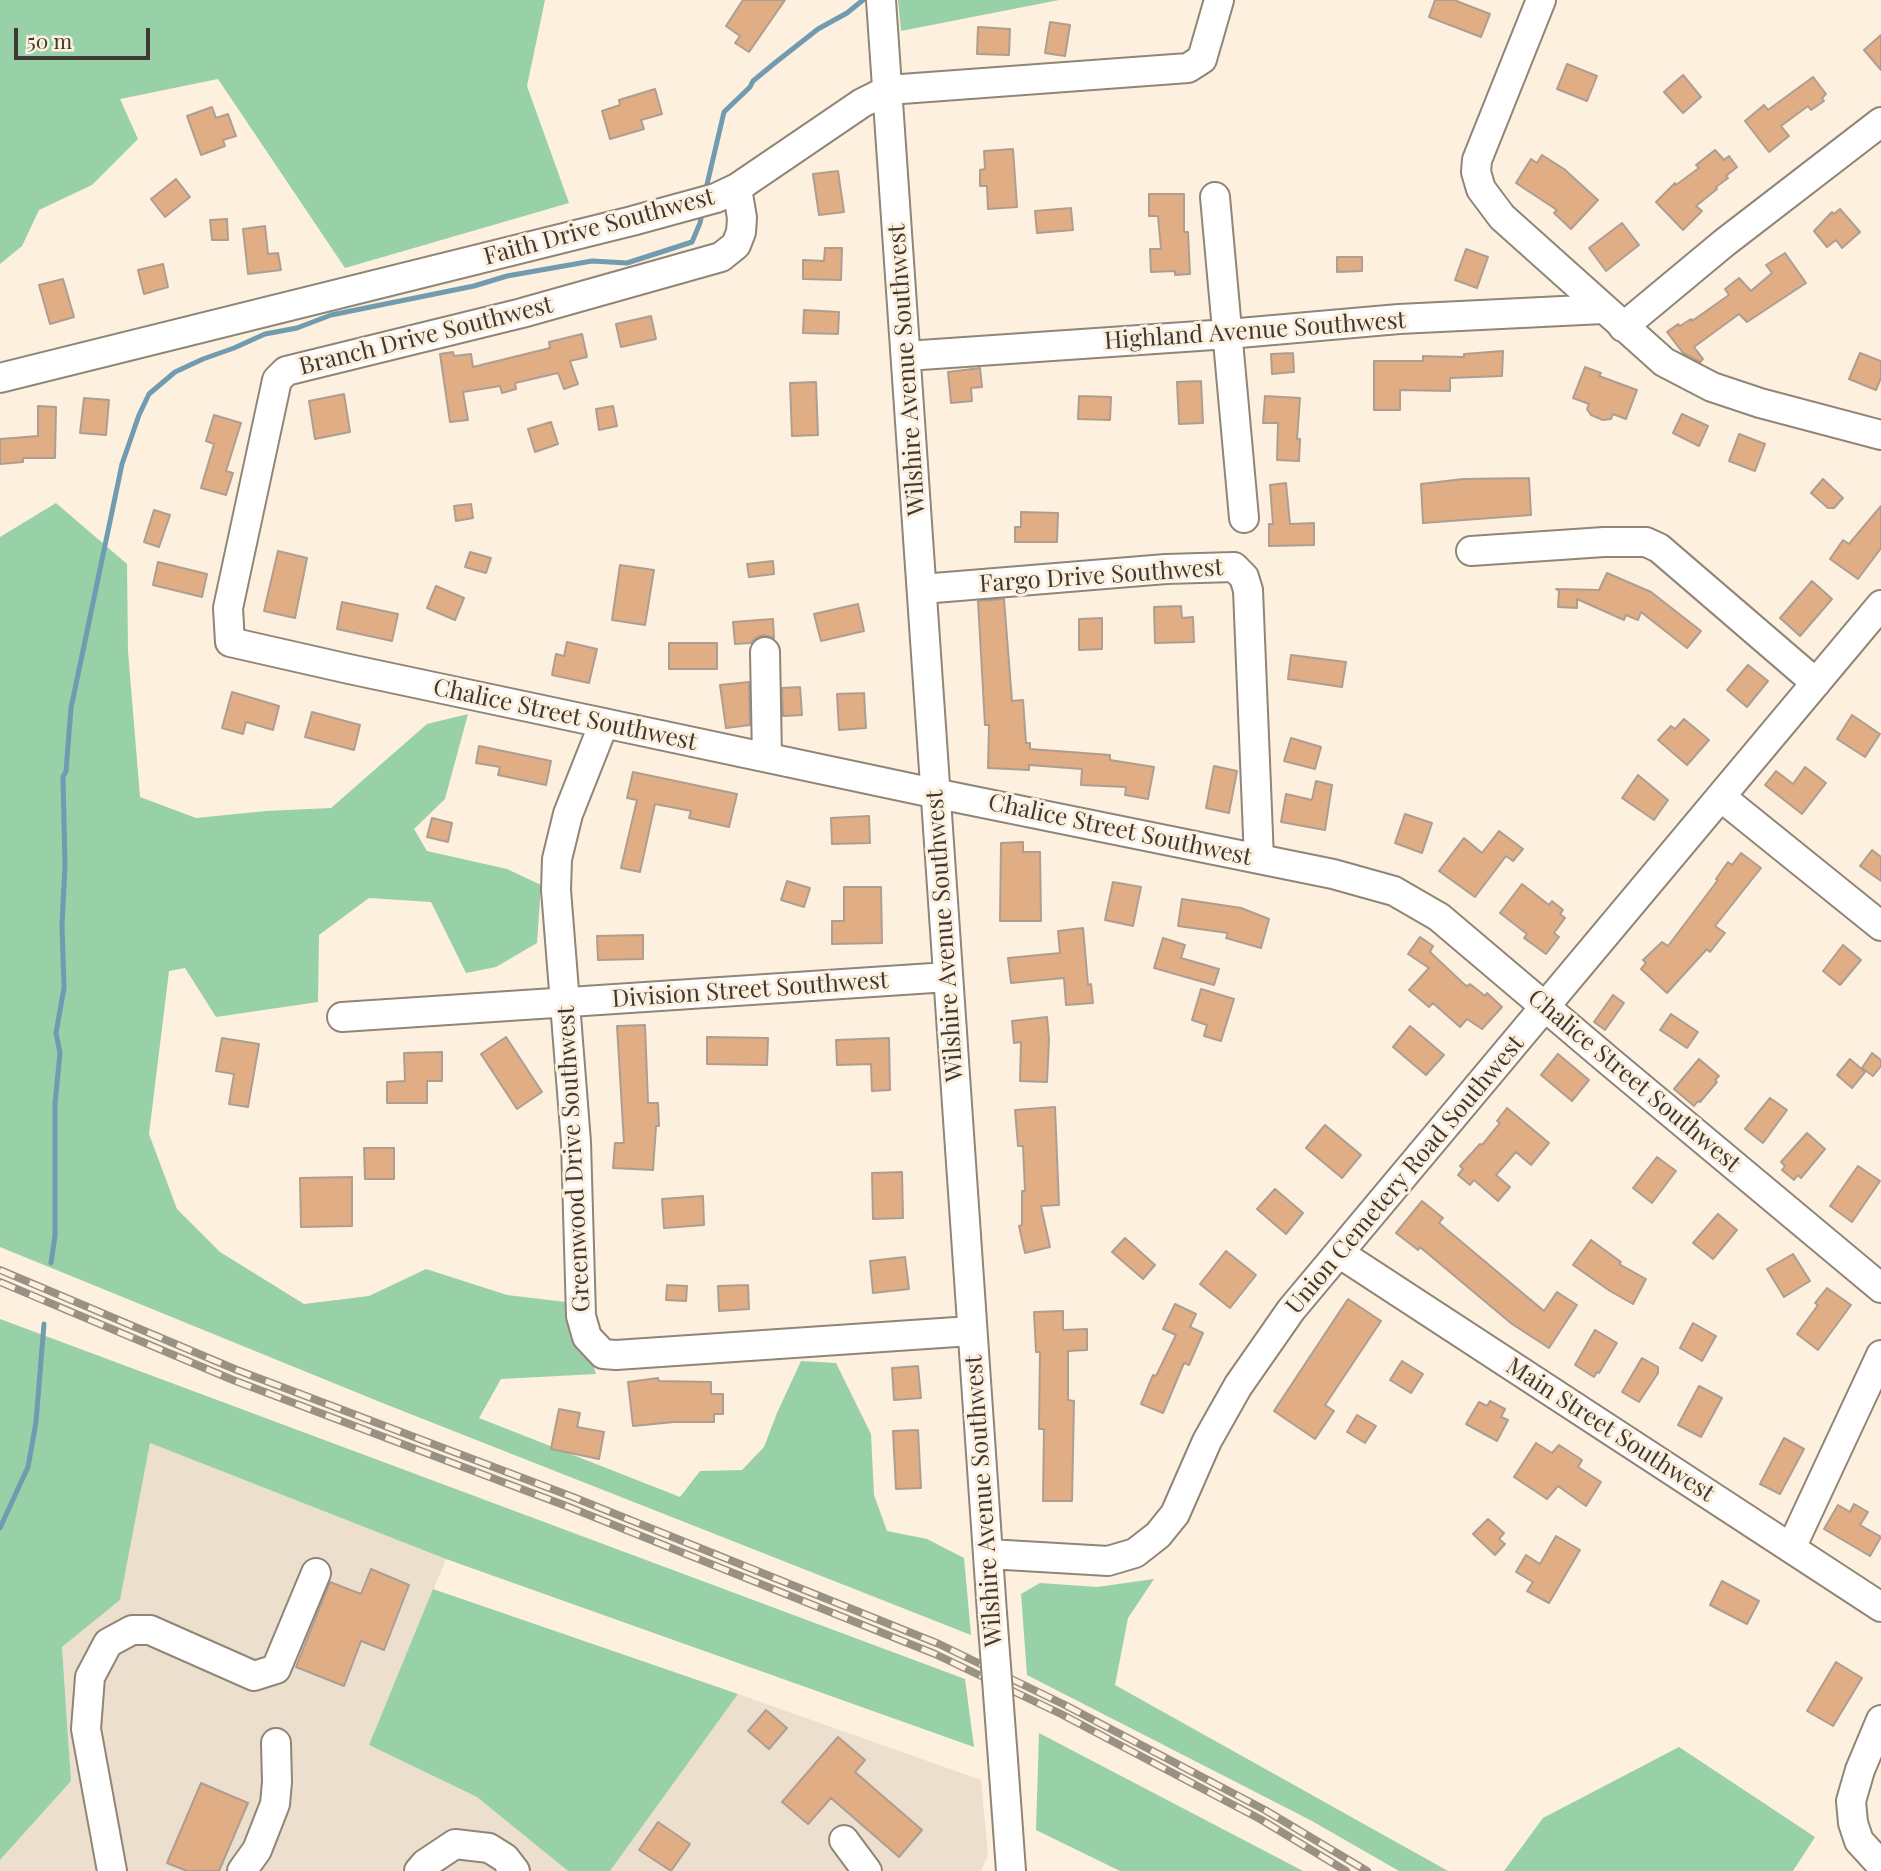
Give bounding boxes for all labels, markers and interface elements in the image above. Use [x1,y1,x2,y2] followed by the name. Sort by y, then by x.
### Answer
[18,14,154,58] scale bar
[27,26,72,54] text: 50 m
[480,182,718,272] street label: Faith Drive Southwest
[882,223,932,517] street label: Wilshire Avenue Southwest
[296,291,556,381] street label: Branch Drive Southwest
[1103,306,1407,356] street label: Highland Avenue Southwest
[978,553,1224,599] street label: Fargo Drive Southwest
[431,673,699,757] street label: Chalice Street Southwest
[986,788,1254,872] street label: Chalice Street Southwest
[920,789,970,1083] street label: Wilshire Avenue Southwest
[611,966,889,1014] street label: Division Street Southwest
[1522,984,1746,1178] street label: Chalice Street Southwest
[552,1005,596,1313] street label: Greenwood Drive Southwest
[1280,1030,1530,1320] street label: Union Cemetery Road Southwest
[1500,1352,1720,1508] street label: Main Street Southwest
[959,1354,1009,1648] street label: Wilshire Avenue Southwest

